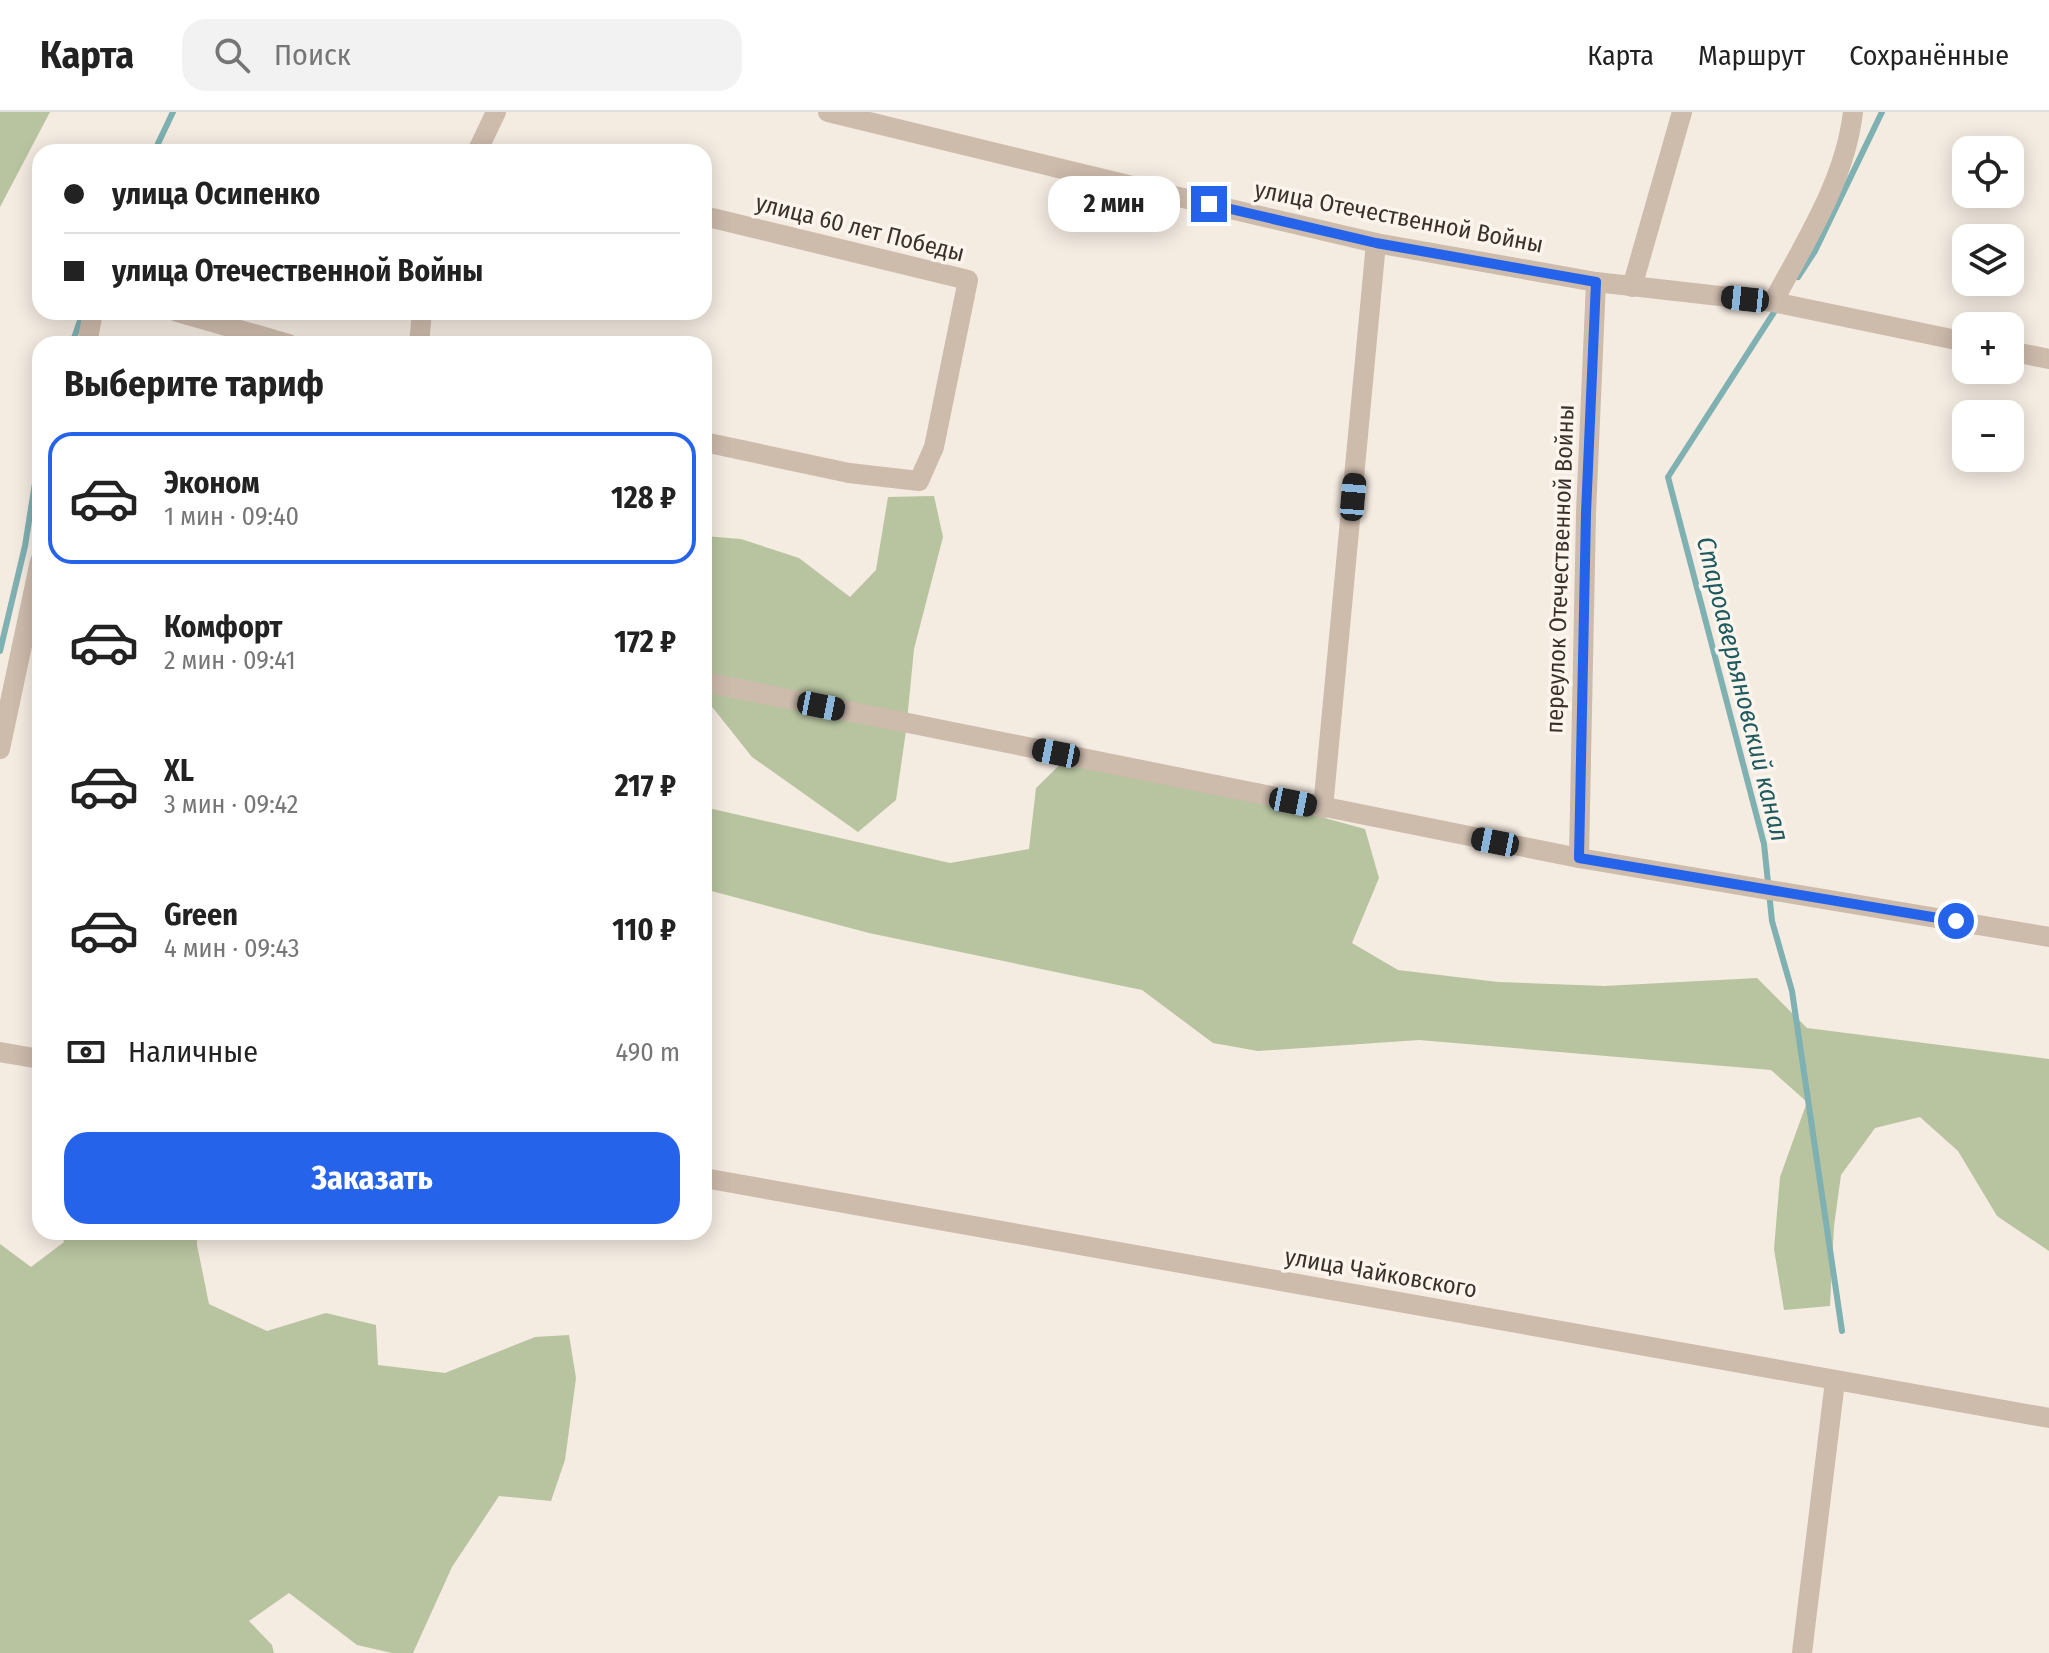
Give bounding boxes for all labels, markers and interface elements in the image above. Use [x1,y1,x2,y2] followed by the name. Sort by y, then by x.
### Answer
[182,19,742,91] search box
[40,32,134,78] text: Карта
[210,33,254,77] icon: search
[274,37,351,73] text: Поиск
[1587,39,1654,72] text: Карта
[1698,39,1805,72] text: Маршрут
[1849,39,2009,72] text: Сохранённые
[1952,136,2024,472] map controls
[1952,136,2024,208] button: locate
[1252,175,1546,259] street label: улица Отечественной Войны
[112,176,320,212] text: улица Осипенко
[1049,176,1181,232] callout: 2 мин
[1191,186,1227,222] route end
[1083,188,1145,219] text: 2 мин
[753,189,967,267] street label: улица 60 лет Победы
[1952,224,2024,296] button: layers
[112,253,483,289] text: улица Отечественной Войны
[1720,285,1770,313] car
[1952,312,2024,384] button: +
[64,362,324,406] text: Выберите тариф
[1952,400,2024,472] button: −
[1540,404,1580,734] street label: переулок Отечественной Войны
[68,462,140,534] icon: car
[164,465,260,501] text: Эконом
[1339,472,1367,522] car
[611,480,676,516] text: 128 ₽
[164,501,299,532] text: 1 мин · 09:40
[1690,533,1795,845] water label: Староаверьяновский канал
[68,606,140,678] icon: car
[164,609,282,645] text: Комфорт
[614,624,676,660] text: 172 ₽
[164,645,296,676] text: 2 мин · 09:41
[795,690,847,722] car
[1030,737,1082,769] car
[68,750,140,822] icon: car
[164,753,194,789] text: XL
[615,768,676,804] text: 217 ₽
[1267,786,1319,818] car
[164,789,298,820] text: 3 мин · 09:42
[1469,826,1521,858] car
[68,894,140,966] icon: car
[164,897,238,933] text: Green
[1938,903,1974,939] route start
[612,912,676,948] text: 110 ₽
[164,933,299,964] text: 4 мин · 09:43
[64,1030,108,1074] icon: cash
[128,1034,258,1070] text: Наличные
[616,1037,680,1068] text: 490 m
[64,1132,680,1224] button: Заказать
[1283,1242,1479,1304] street label: улица Чайковского

